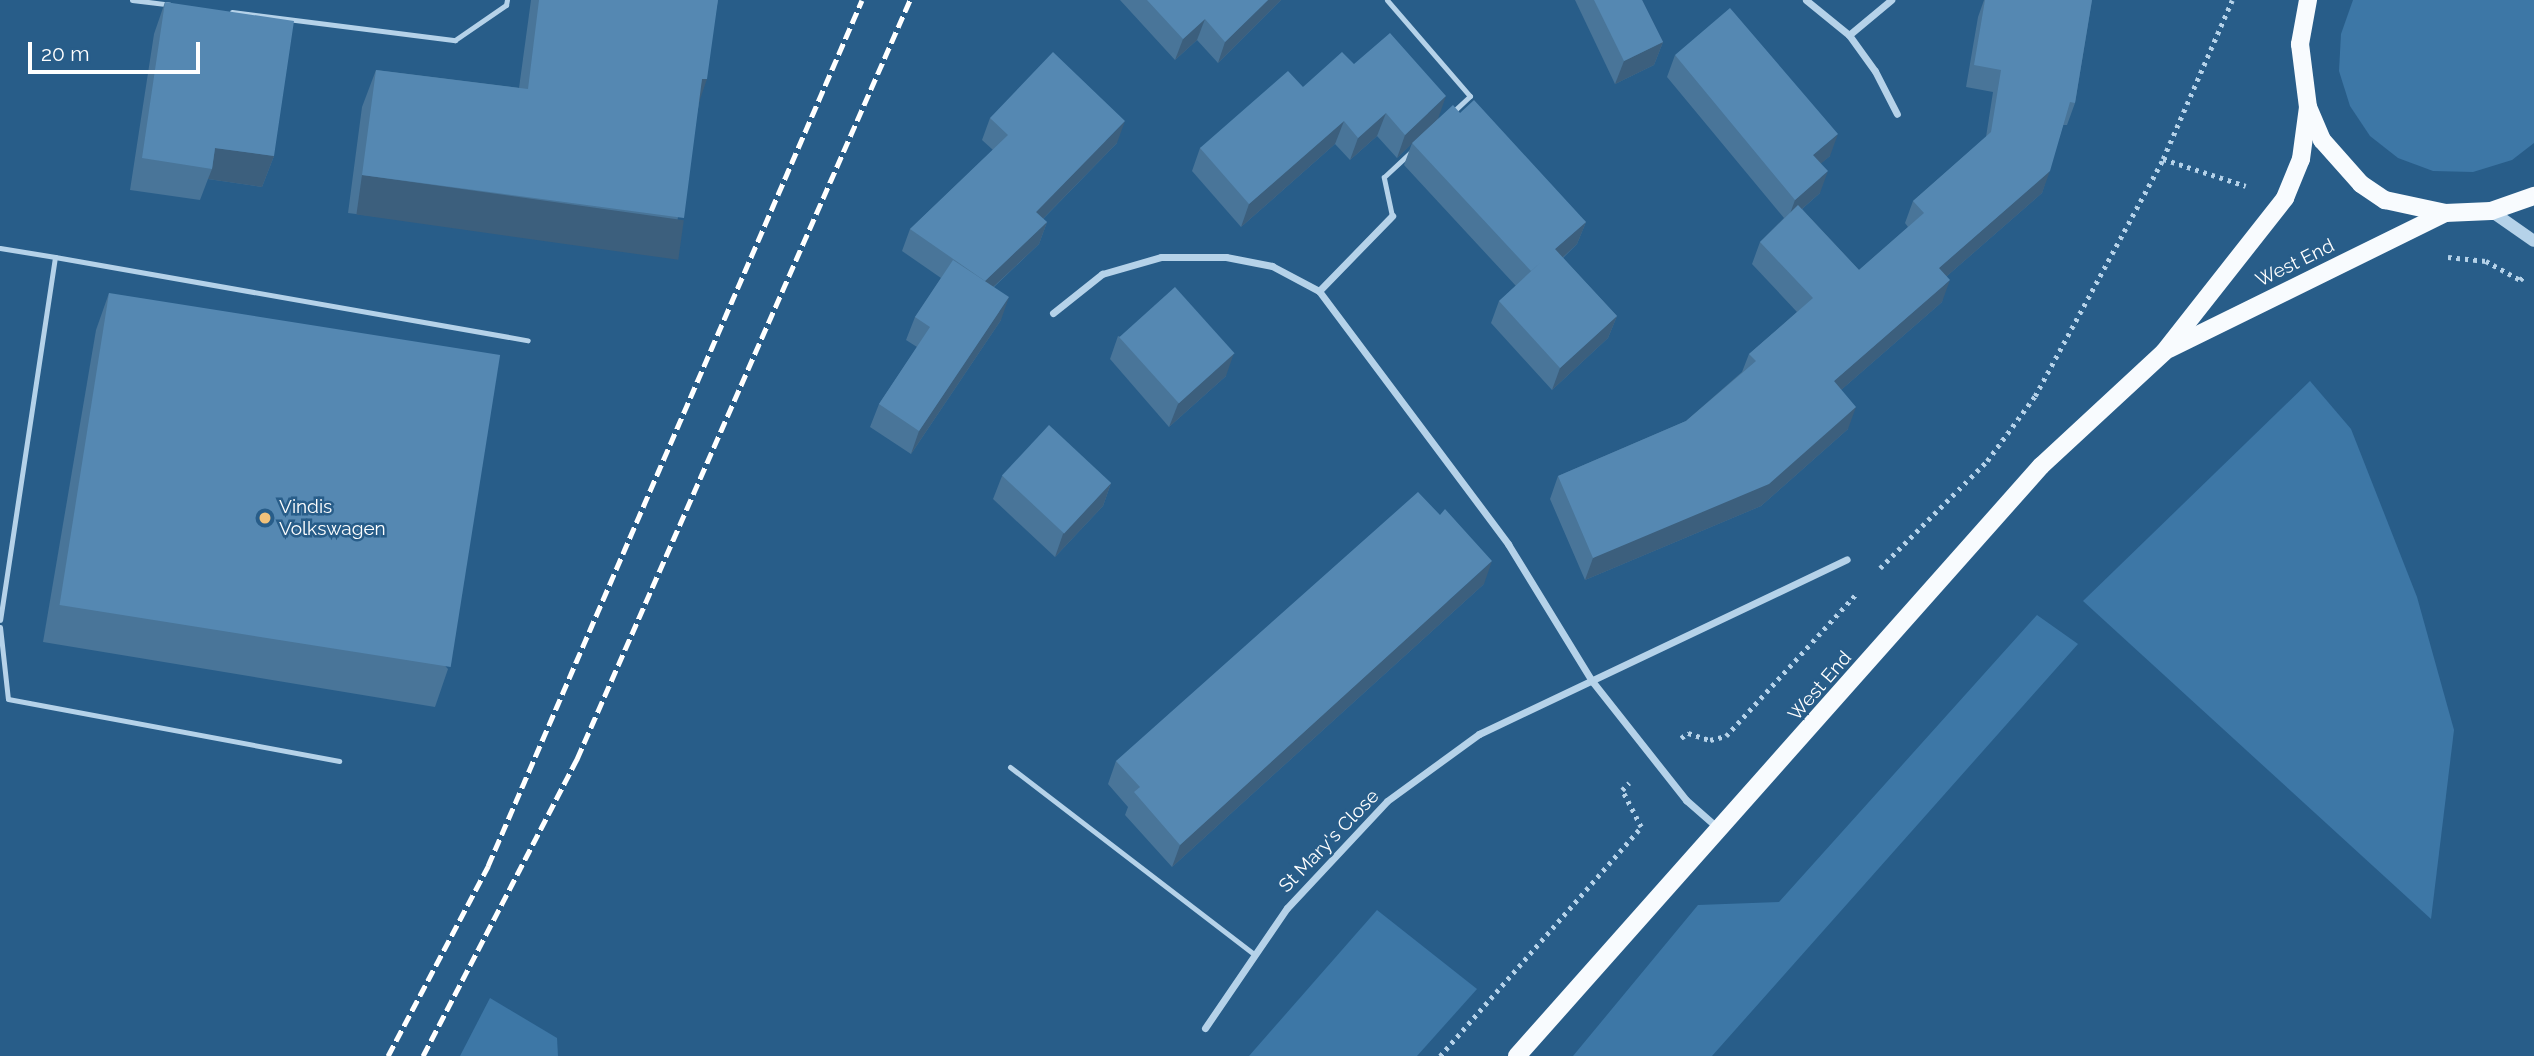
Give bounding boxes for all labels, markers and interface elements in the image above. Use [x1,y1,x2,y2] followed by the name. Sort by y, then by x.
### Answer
[32,28,203,72] scale bar
[41,41,89,66] text: 20 m
[2252,234,2338,292] street label: West End
[279,496,386,540] place label: Vindis Volkswagen
[257,510,273,526] marker: Vindis Volkswagen
[1784,647,1856,725] street label: West End
[1274,785,1384,897] street label: St Mary's Close

